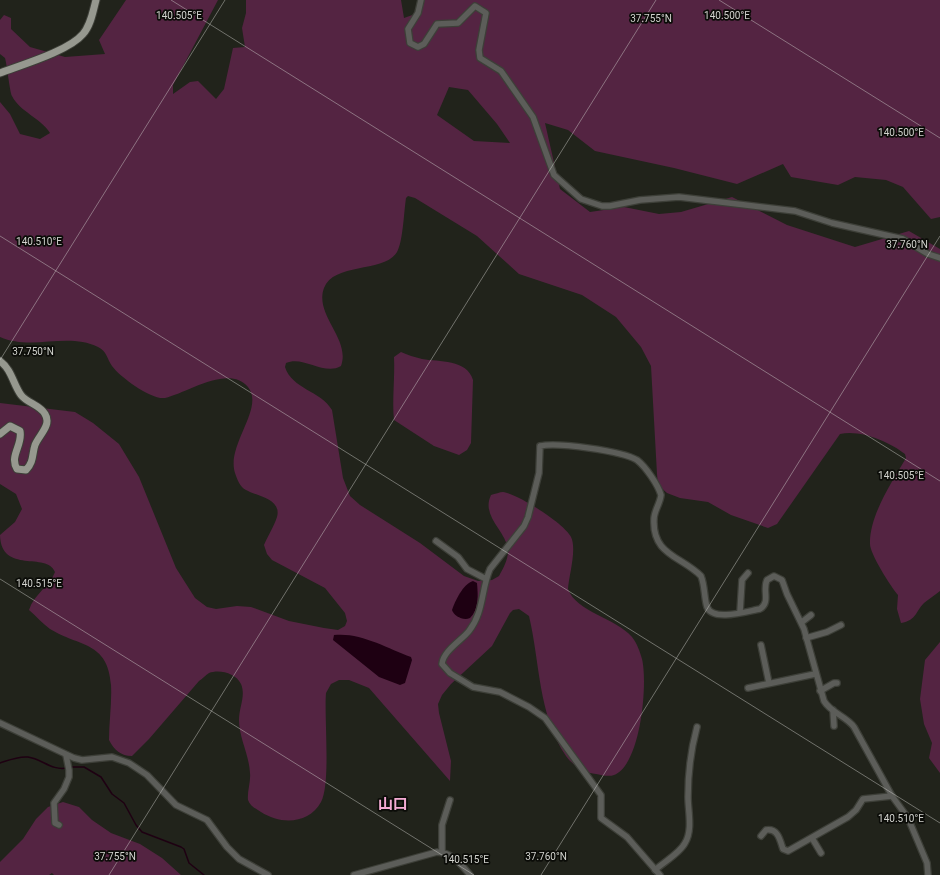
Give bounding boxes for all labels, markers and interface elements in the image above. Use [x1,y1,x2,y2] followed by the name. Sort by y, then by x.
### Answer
[156,10,202,21] text: 140.505°E
[704,10,750,21] text: 140.500°E
[630,13,672,24] text: 37.755°N
[878,127,924,138] text: 140.500°E
[16,236,62,247] text: 140.510°E
[886,239,928,250] text: 37.760°N
[12,346,54,357] text: 37.750°N
[878,470,924,481] text: 140.505°E
[16,578,62,589] text: 140.515°E
[378,795,408,813] district label: 山口
[878,813,924,824] text: 140.510°E
[94,851,136,862] text: 37.755°N
[525,851,567,862] text: 37.760°N
[443,854,489,865] text: 140.515°E

